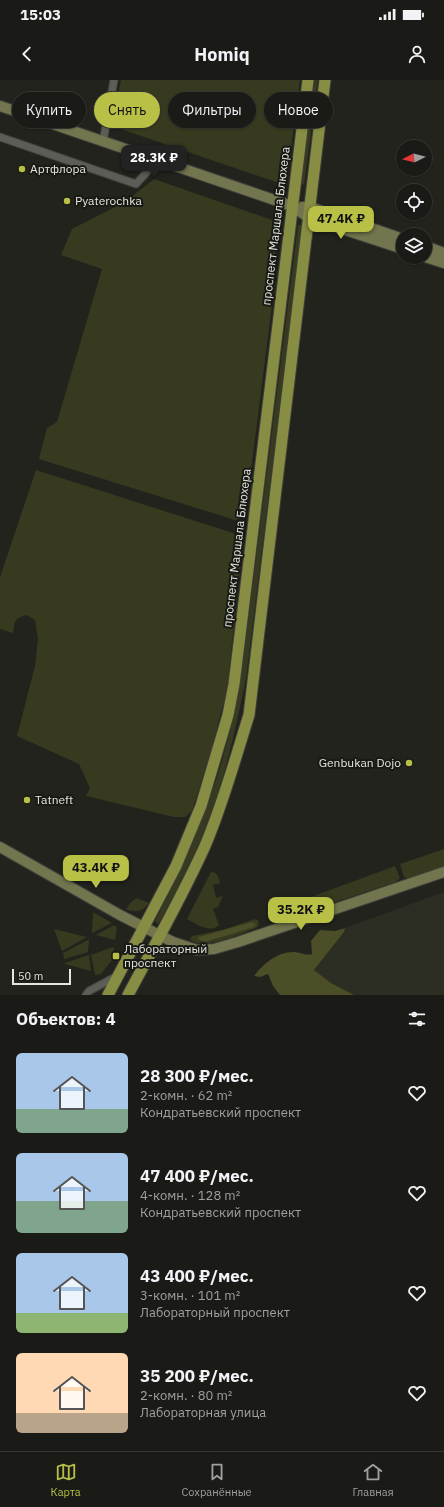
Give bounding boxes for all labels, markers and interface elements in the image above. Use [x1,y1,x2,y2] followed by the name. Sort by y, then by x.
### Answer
[20,5,61,24] text: 15:03
[16,43,38,65] icon: back
[194,43,250,66] text: Homiq
[406,43,428,65] icon: person
[12,92,86,128] chip: Купить
[94,92,160,128] chip: Снять
[168,92,256,128] chip: Фильтры
[264,92,333,128] chip: Новое
[396,140,432,176] north arrow
[396,140,432,264] map controls
[117,145,191,179] pin: 28.3K ₽
[258,145,293,306] street label: проспект Маршала Блюхера
[130,149,178,166] text: 28.3K ₽
[30,161,86,176] place label: Артфлора
[17,164,27,174] marker: Артфлора
[396,184,432,220] button: locate
[75,193,142,208] place label: Pyaterochka
[62,196,72,206] marker: Pyaterochka
[304,206,378,240] pin: 47.4K ₽
[317,210,365,227] text: 47.4K ₽
[396,228,432,264] button: layers
[219,467,254,628] street label: проспект Маршала Блюхера
[319,755,401,770] place label: Genbukan Dojo
[404,758,414,768] marker: Genbukan Dojo
[35,792,73,807] place label: Tatneft
[22,795,32,805] marker: Tatneft
[59,855,133,889] pin: 43.4K ₽
[72,859,120,876] text: 43.4K ₽
[264,897,338,931] pin: 35.2K ₽
[277,901,325,918] text: 35.2K ₽
[124,941,207,970] place label: Лабораторный проспект
[111,951,121,961] marker: Лабораторный проспект
[12,967,71,986] scale bar
[18,969,43,983] text: 50 m
[16,1008,116,1030] text: Объектов: 4
[406,1008,428,1030] icon: filters
[140,1065,254,1087] text: 28 300 ₽/мес.
[48,1069,96,1117] icon: home
[406,1082,428,1104] icon: heart
[140,1087,232,1104] text: 2-комн. · 62 m²
[140,1104,301,1121] text: Кондратьевский проспект
[140,1165,254,1187] text: 47 400 ₽/мес.
[48,1169,96,1217] icon: home
[406,1182,428,1204] icon: heart
[140,1187,240,1204] text: 4-комн. · 128 m²
[140,1204,301,1221] text: Кондратьевский проспект
[140,1265,254,1287] text: 43 400 ₽/мес.
[48,1269,96,1317] icon: home
[406,1282,428,1304] icon: heart
[140,1287,240,1304] text: 3-комн. · 101 m²
[140,1304,290,1321] text: Лабораторный проспект
[140,1365,254,1387] text: 35 200 ₽/мес.
[48,1369,96,1417] icon: home
[406,1382,428,1404] icon: heart
[140,1387,232,1404] text: 2-комн. · 80 m²
[140,1404,266,1421] text: Лабораторная улица
[50,1461,81,1499] tab: Карта
[182,1461,252,1499] tab: Сохранённые
[352,1461,394,1499] tab: Главная

